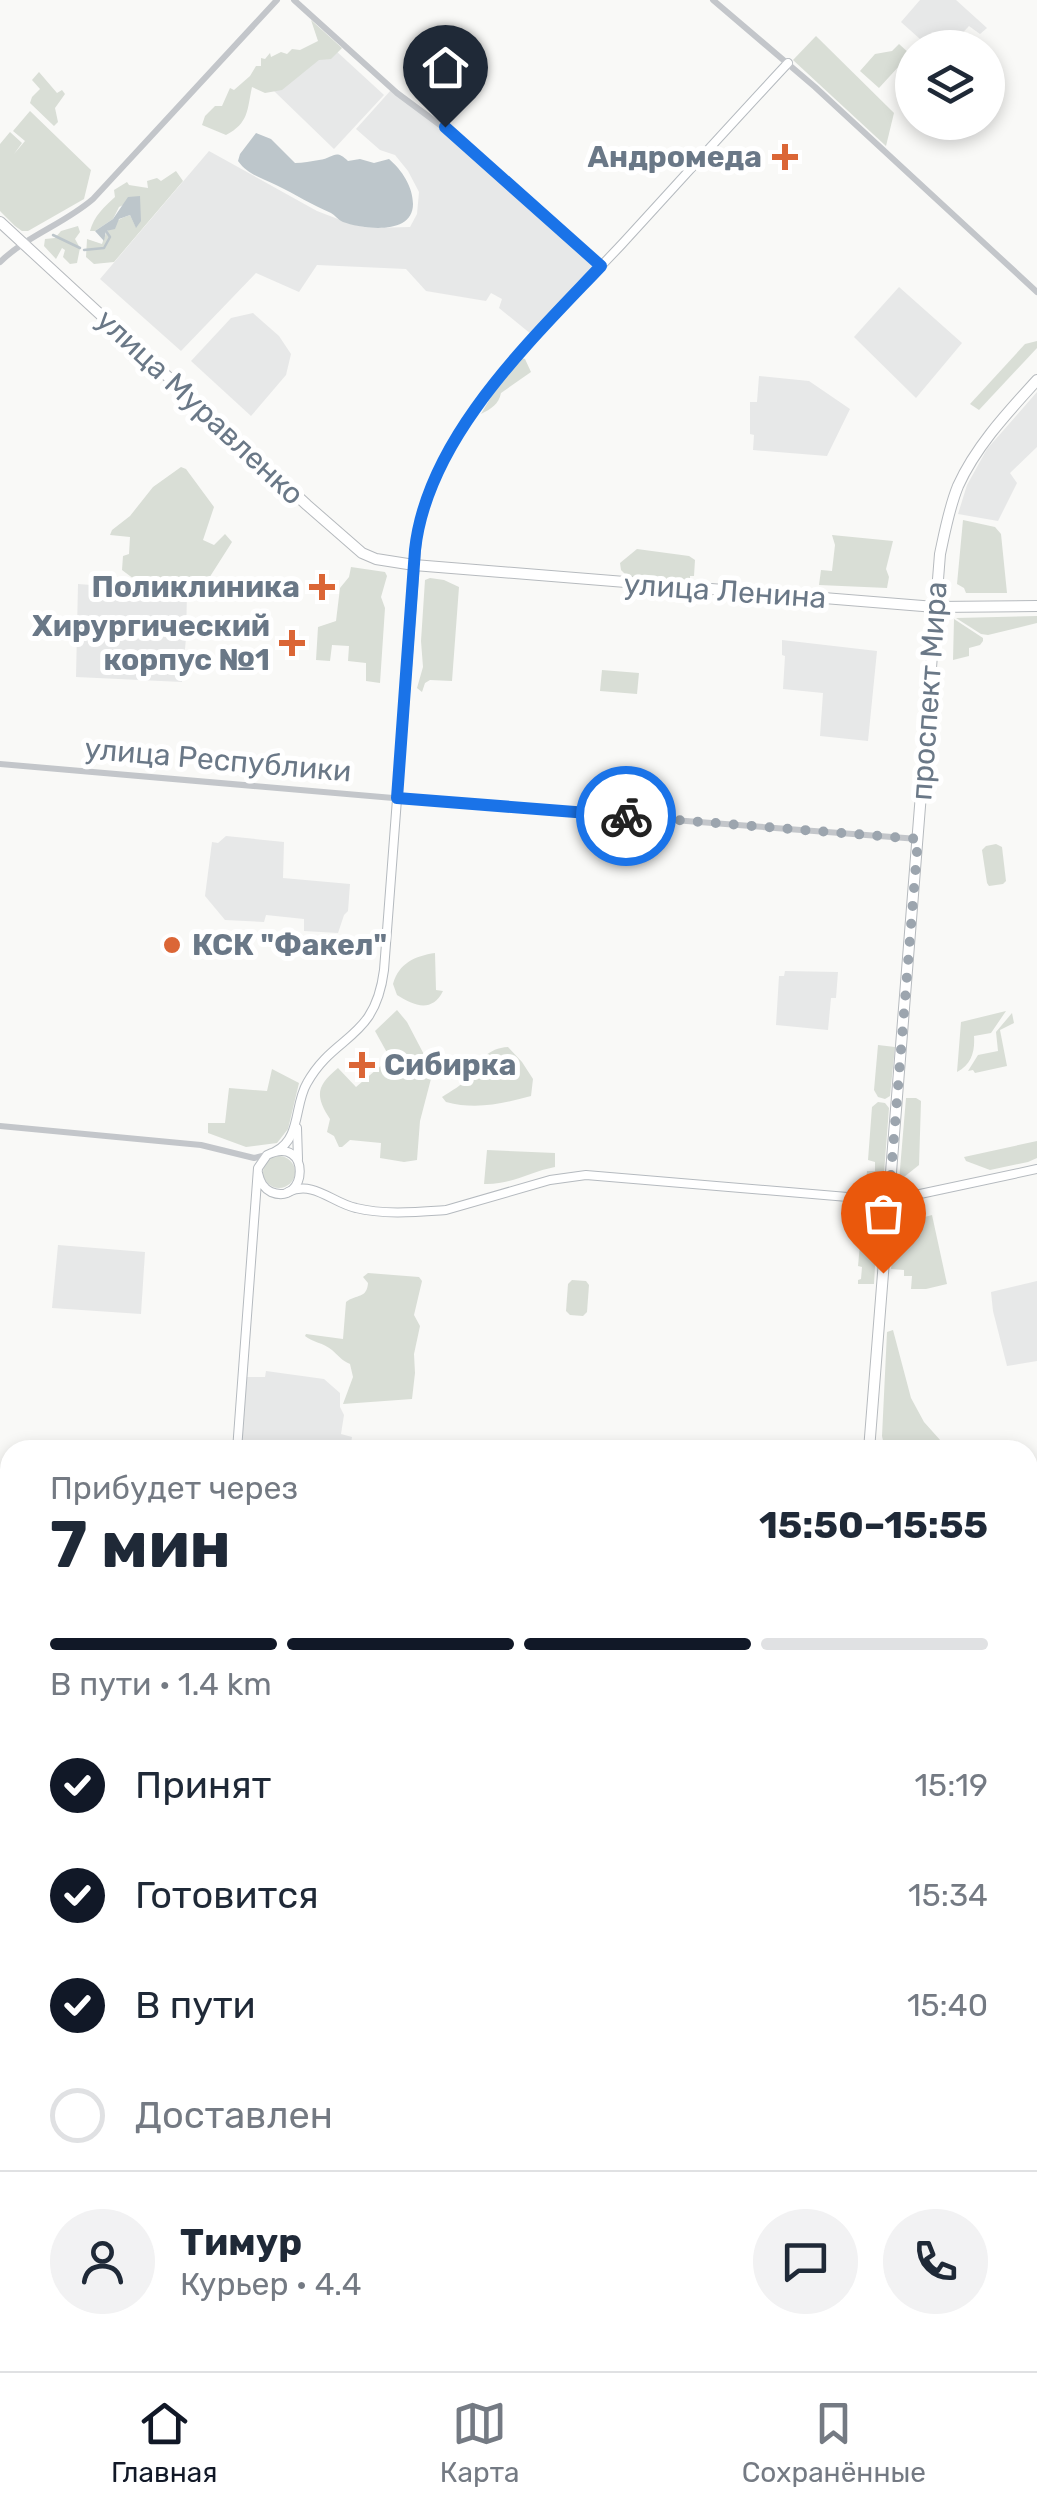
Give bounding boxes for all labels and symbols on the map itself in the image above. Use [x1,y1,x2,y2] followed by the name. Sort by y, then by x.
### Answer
[403,25,488,128] pin
[588,139,762,175] place label: Андромеда
[772,144,798,170] marker: Андромеда
[89,302,311,512] street label: улица Муравленко
[623,566,827,616] street label: улица Ленина
[91,569,300,605] place label: Поликлиника
[309,574,335,600] marker: Поликлиника
[903,580,955,802] street label: проспект Мира
[32,608,270,678] place label: Хирургический корпус №1
[279,630,305,656] marker: Хирургический корпус №1
[83,730,353,790] street label: улица Республики
[576,766,676,866] courier
[192,927,387,963] place label: КСК "Факел"
[161,934,183,956] marker: КСК "Факел"
[384,1047,517,1083] place label: Сибирка
[349,1052,375,1078] marker: Сибирка
[841,1171,926,1274] pin

